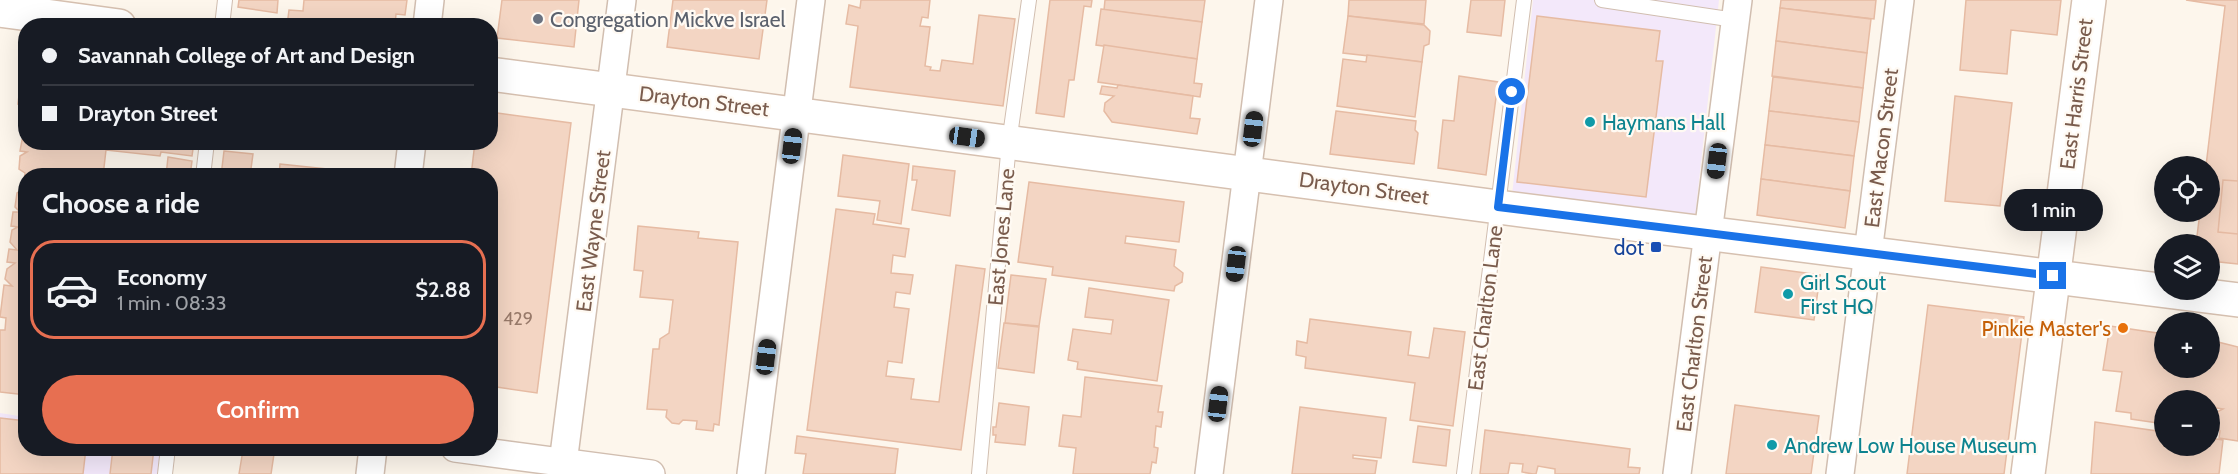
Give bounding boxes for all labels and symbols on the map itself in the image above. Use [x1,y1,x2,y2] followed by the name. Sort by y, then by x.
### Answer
[550,7,785,32] place label: Congregation Mickve Israel
[531,12,545,26] marker: Congregation Mickve Israel
[2054,17,2098,171] street label: East Harris Street
[1859,67,1903,229] street label: East Macon Street
[1498,78,1525,105] route start
[638,81,770,121] street label: Drayton Street
[1242,110,1264,148] car
[1602,110,1725,135] place label: Haymans Hall
[1583,115,1597,129] marker: Haymans Hall
[948,126,986,148] car
[781,127,803,165] car
[1706,142,1728,180] car
[571,149,615,313] street label: East Wayne Street
[983,167,1019,307] street label: East Jones Lane
[1297,167,1431,209] street label: Drayton Street
[2004,189,2102,231] callout: 1 min
[1462,224,1508,392] street label: East Charlton Lane
[1614,235,1644,260] place label: dot
[1649,240,1663,254] marker: dot
[1225,245,1247,283] car
[1671,255,1717,433] street label: East Charlton Street
[2039,262,2066,289] route end
[1800,270,1886,319] place label: Girl Scout First HQ
[1781,287,1795,301] marker: Girl Scout First HQ
[503,308,533,330] house number: 429
[1981,316,2111,341] place label: Pinkie Master's
[2116,321,2130,335] marker: Pinkie Master's
[755,338,777,376] car
[1207,385,1229,423] car
[1784,433,2037,458] place label: Andrew Low House Museum
[1765,438,1779,452] marker: Andrew Low House Museum

